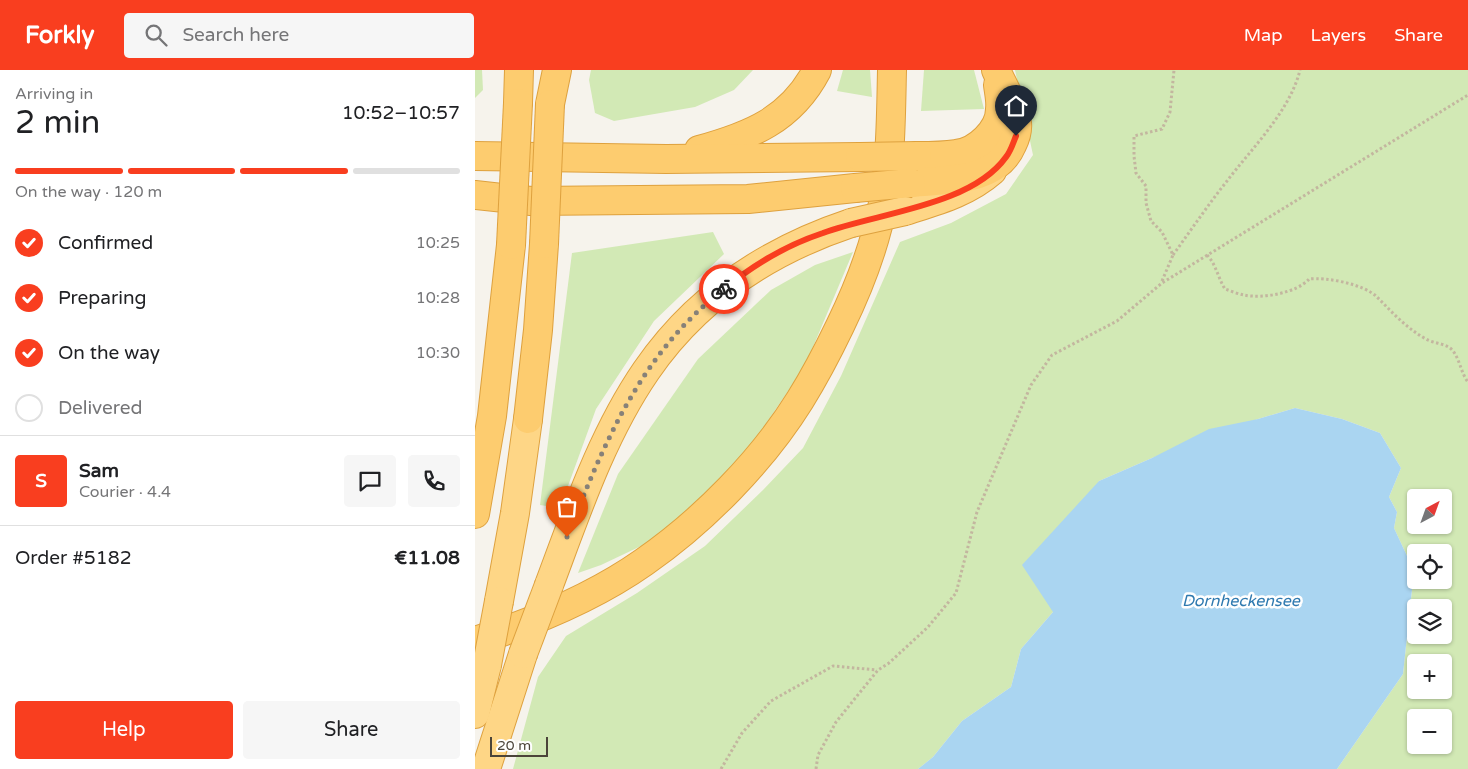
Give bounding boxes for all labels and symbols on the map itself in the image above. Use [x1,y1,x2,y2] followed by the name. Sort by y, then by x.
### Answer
[995,85,1037,136] pin
[699,264,749,314] courier
[546,486,588,537] pin
[1407,489,1453,534] north arrow
[1182,591,1301,611] water label: Dornheckensee
[490,734,547,757] scale bar

